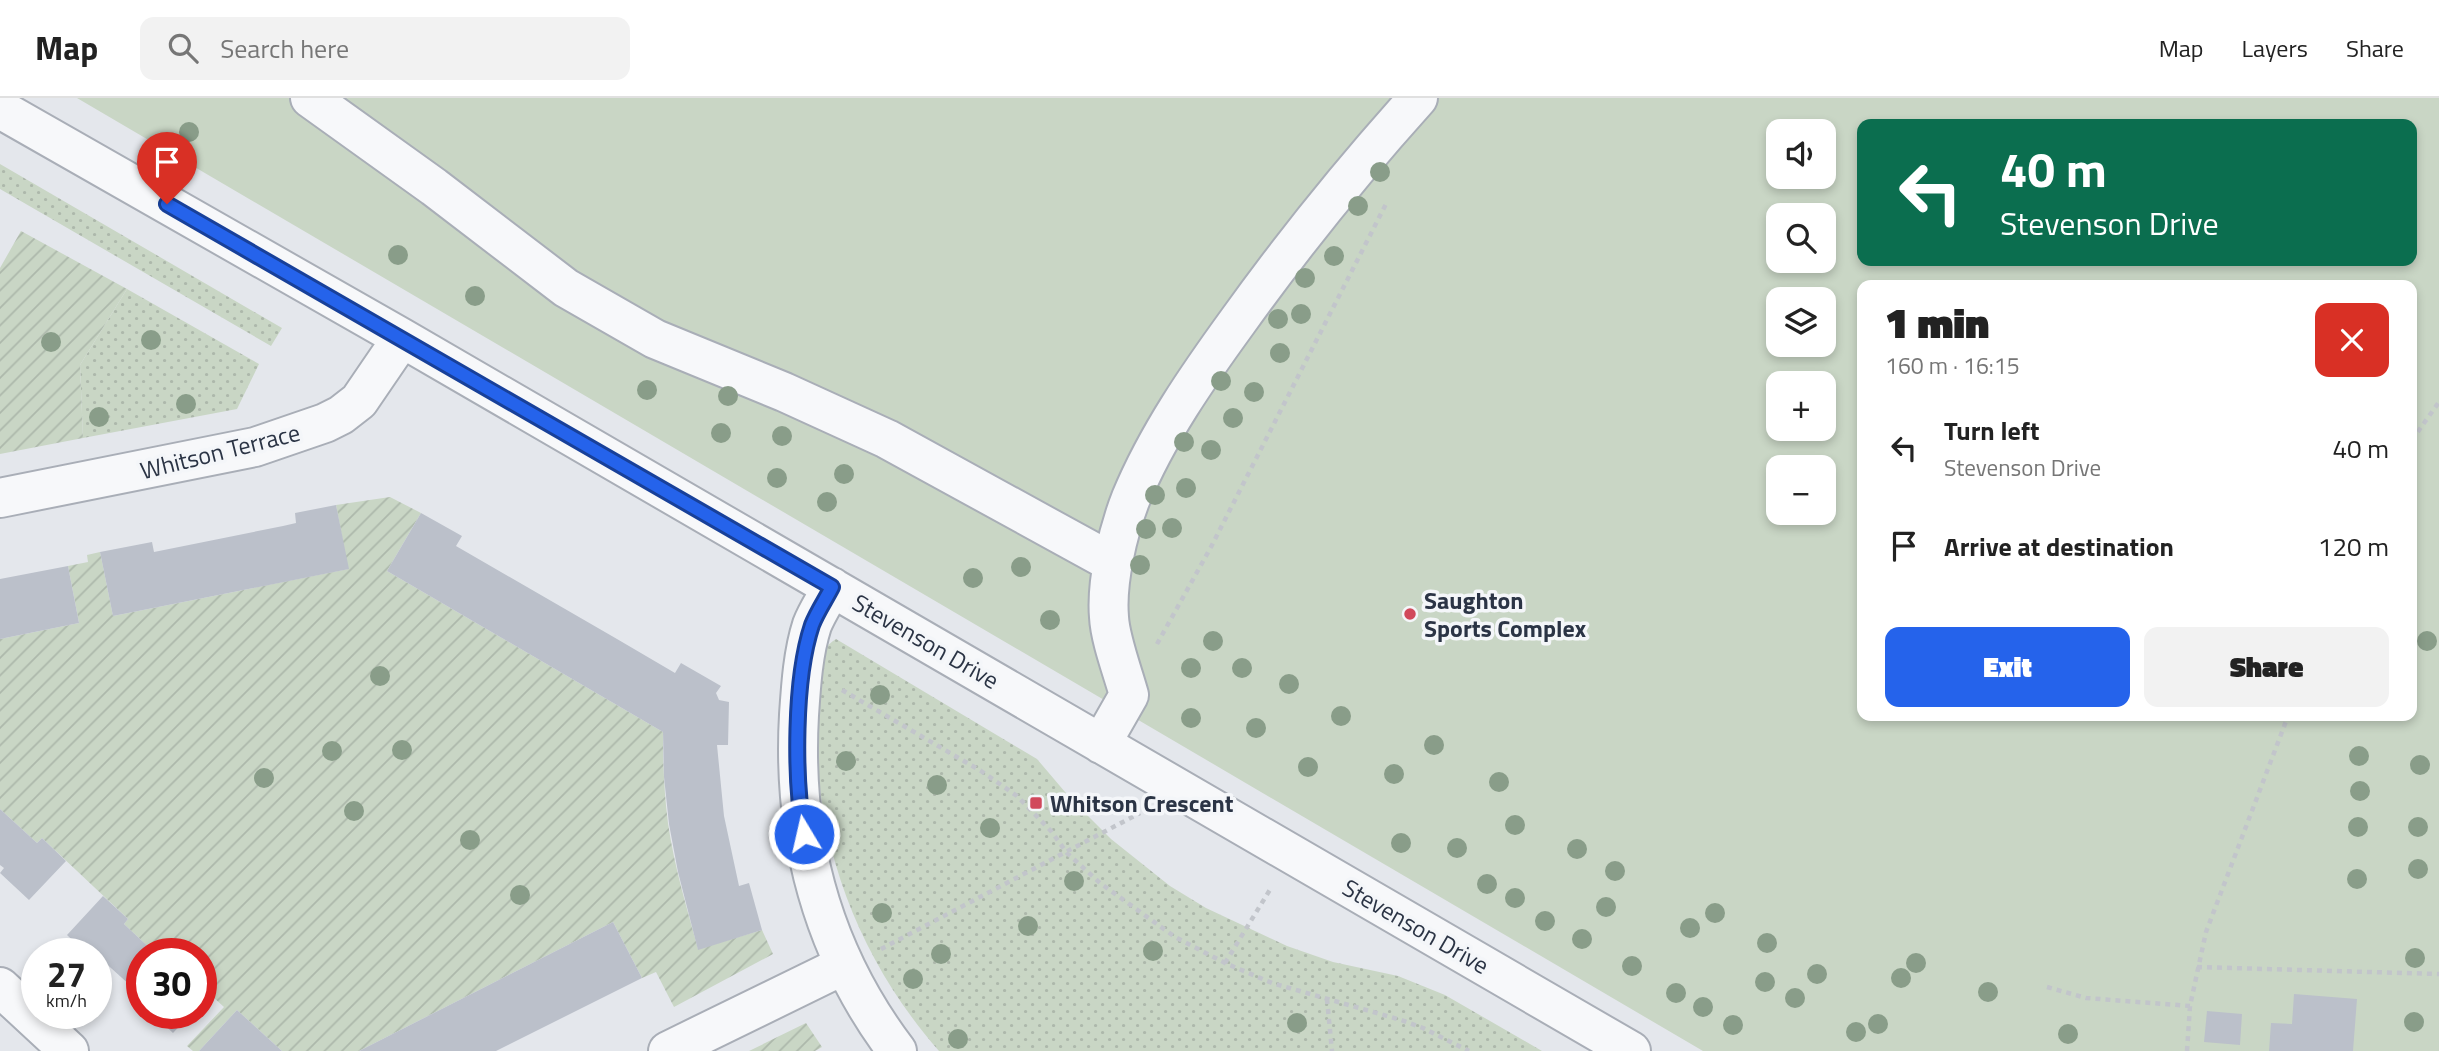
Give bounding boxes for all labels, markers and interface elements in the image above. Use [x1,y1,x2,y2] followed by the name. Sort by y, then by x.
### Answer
[140,17,630,80] search box
[35,23,98,73] text: Map
[164,29,202,67] icon: search
[220,29,349,68] text: Search here
[2159,30,2204,66] text: Map
[2242,30,2308,66] text: Layers
[2346,30,2404,66] text: Share
[1766,119,1836,525] map controls
[1766,119,1836,189] button: sound
[2000,131,2107,206] text: 40 m
[137,132,197,204] pin
[148,143,186,181] icon: arrive
[1885,147,1976,238] icon: left
[2000,199,2219,247] text: Stevenson Drive
[1766,203,1836,273] button: search
[1766,287,1836,357] button: layers
[1885,290,1989,354] text: 1 min
[2315,303,2389,377] button: close
[1885,348,2020,383] text: 160 m · 16:15
[1766,371,1836,441] button: +
[1944,411,2039,450] text: Turn left
[136,414,304,488] street label: Whitson Terrace
[1885,429,1923,467] icon: left
[2332,429,2389,468] text: 40 m
[1944,450,2101,485] text: Stevenson Drive
[1766,455,1836,525] button: −
[1885,527,1923,565] icon: arrive
[1944,527,2174,566] text: Arrive at destination
[2318,527,2389,566] text: 120 m
[1424,582,1587,646] place label: Saughton Sports Complex
[846,584,1006,698] street label: Stevenson Drive
[1402,606,1418,622] marker: Saughton Sports Complex
[1885,627,2130,707] button: Exit
[2144,627,2389,707] button: Share
[1050,785,1234,821] place label: Whitson Crescent
[1028,795,1044,811] marker: Whitson Crescent
[767,797,841,871] position arrow
[1336,869,1496,983] street label: Stevenson Drive
[126,938,217,1029] speed limit sign: 30
[47,947,86,1001] text: 27
[46,987,87,1014] text: km/h

